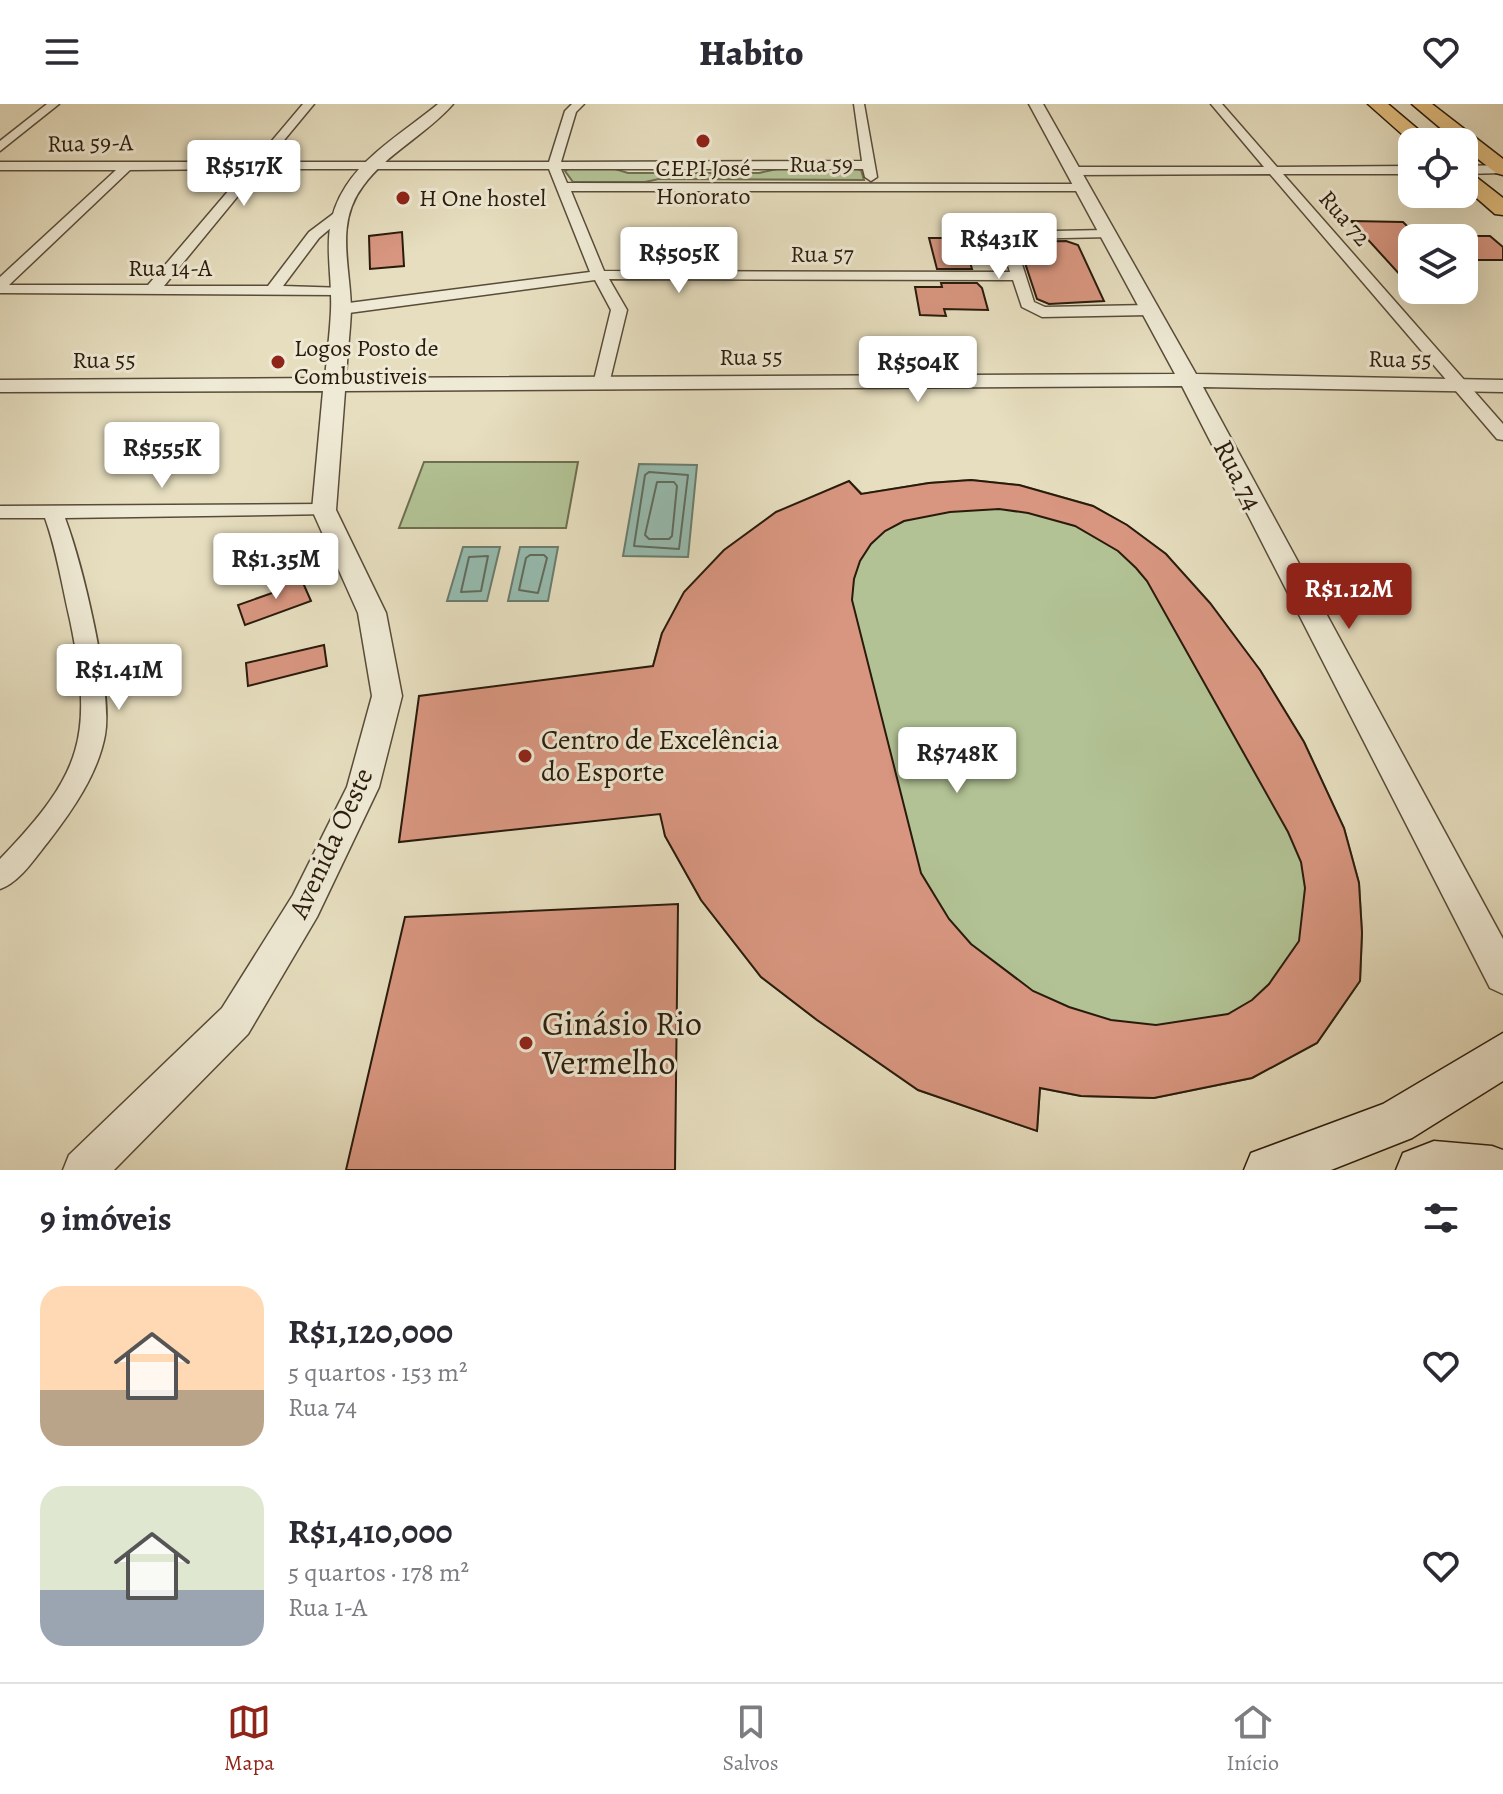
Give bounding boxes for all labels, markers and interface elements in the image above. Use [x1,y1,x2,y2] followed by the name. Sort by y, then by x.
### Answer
[699,28,804,77] text: Habito
[40,30,84,74] icon: menu
[1419,30,1463,74] icon: heart
[47,126,134,160] street label: Rua 59-A
[1398,128,1478,304] map controls
[1398,128,1478,208] button: locate
[694,132,712,150] marker: CEPI José Honorato
[179,140,309,208] pin: R$517K
[205,148,283,183] text: R$517K
[789,148,853,180] street label: Rua 59
[655,152,751,212] place label: CEPI José Honorato
[419,182,546,214] place label: H One hostel
[1312,183,1378,253] street label: Rua 72
[394,189,412,207] marker: H One hostel
[934,213,1064,281] pin: R$431K
[960,221,1038,256] text: R$431K
[1398,224,1478,304] button: layers
[614,227,744,295] pin: R$505K
[638,235,720,270] text: R$505K
[790,238,855,270] street label: Rua 57
[128,252,213,284] street label: Rua 14-A
[294,332,439,392] place label: Logos Posto de Combustiveis
[853,336,983,404] pin: R$504K
[719,341,783,373] street label: Rua 55
[1368,342,1432,376] street label: Rua 55
[72,344,136,376] street label: Rua 55
[877,344,959,379] text: R$504K
[269,353,287,371] marker: Logos Posto de Combustiveis
[97,422,227,490] pin: R$555K
[122,430,202,465] text: R$555K
[1204,433,1272,517] street label: Rua 74
[202,533,350,601] pin: R$1.35M
[231,541,321,576] text: R$1.35M
[1275,563,1423,631] pin: R$1.12M
[1305,571,1393,606] text: R$1.12M
[45,644,193,712] pin: R$1.41M
[75,652,163,687] text: R$1.41M
[541,721,779,791] place label: Centro de Excelência do Esporte
[892,727,1022,795] pin: R$748K
[916,735,998,770] text: R$748K
[516,747,534,765] marker: Centro de Excelência do Esporte
[279,761,382,925] street label: Avenida Oeste
[541,1000,702,1086] place label: Ginásio Rio Vermelho
[517,1034,535,1052] marker: Ginásio Rio Vermelho
[40,1195,172,1242] text: 9 imóveis
[1419,1196,1463,1240] icon: filters
[288,1308,453,1355] text: R$1,120,000
[104,1318,200,1414] icon: home
[1419,1344,1463,1388] icon: heart
[288,1355,468,1390] text: 5 quartos · 153 m²
[288,1390,357,1425] text: Rua 74
[288,1508,453,1555] text: R$1,410,000
[104,1518,200,1614] icon: home
[1419,1544,1463,1588] icon: heart
[288,1555,469,1590] text: 5 quartos · 178 m²
[288,1590,367,1625] text: Rua 1-A
[224,1700,275,1778] tab: Mapa
[722,1700,779,1778] tab: Salvos
[1227,1700,1279,1778] tab: Início

